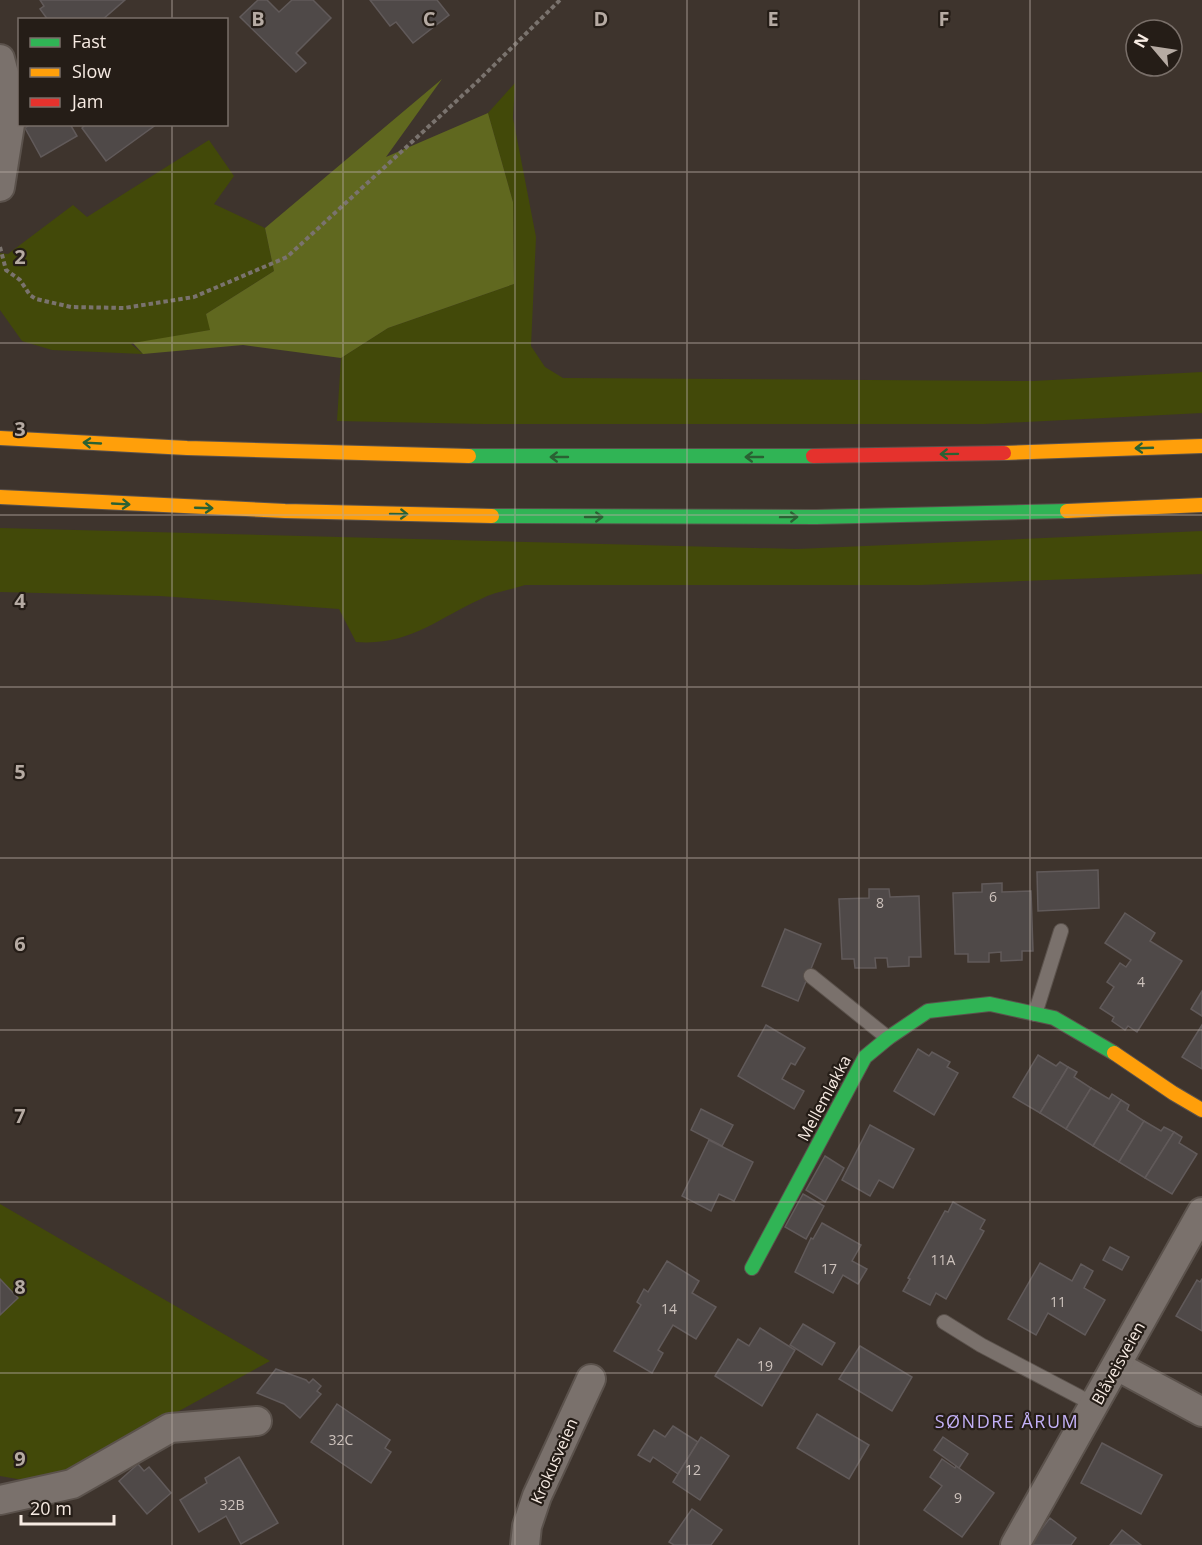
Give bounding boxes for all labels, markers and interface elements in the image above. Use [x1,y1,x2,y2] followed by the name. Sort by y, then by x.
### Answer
[251,5,265,32] text: B
[423,5,436,32] text: C
[594,5,608,32] text: D
[767,5,779,32] text: E
[939,5,949,32] text: F
[18,18,228,126] legend
[1124,18,1184,78] north arrow
[72,29,106,53] text: Fast
[1128,30,1154,52] text: N
[72,59,111,83] text: Slow
[70,89,104,113] text: Jam
[14,243,26,270] text: 2
[14,415,26,442] text: 3
[83,438,102,449] one-way arrow
[1134,443,1154,454] one-way arrow
[939,449,959,460] one-way arrow
[549,451,569,463] one-way arrow
[744,451,764,463] one-way arrow
[111,498,131,509] one-way arrow
[193,502,213,513] one-way arrow
[388,509,408,520] one-way arrow
[583,511,603,523] one-way arrow
[778,511,798,523] one-way arrow
[14,587,26,614] text: 4
[14,758,26,785] text: 5
[989,887,997,906] house number: 6
[876,893,884,912] house number: 8
[14,930,26,957] text: 6
[1137,972,1145,991] house number: 4
[792,1051,856,1145] street label: Mellemløkka
[14,1102,26,1129] text: 7
[931,1250,956,1269] house number: 11A
[821,1259,837,1278] house number: 17
[14,1273,26,1300] text: 8
[1050,1292,1066,1311] house number: 11
[661,1299,677,1318] house number: 14
[1086,1318,1150,1408] street label: Blåveisveien
[757,1356,773,1375] house number: 19
[935,1409,1079,1433] district label: SØNDRE ÅRUM
[525,1415,583,1507] street label: Krokusveien
[329,1430,354,1449] house number: 32C
[14,1445,26,1472] text: 9
[685,1460,701,1479] house number: 12
[21,1488,114,1526] scale bar
[954,1488,962,1507] house number: 9
[219,1495,245,1514] house number: 32B
[30,1496,72,1520] text: 20 m

